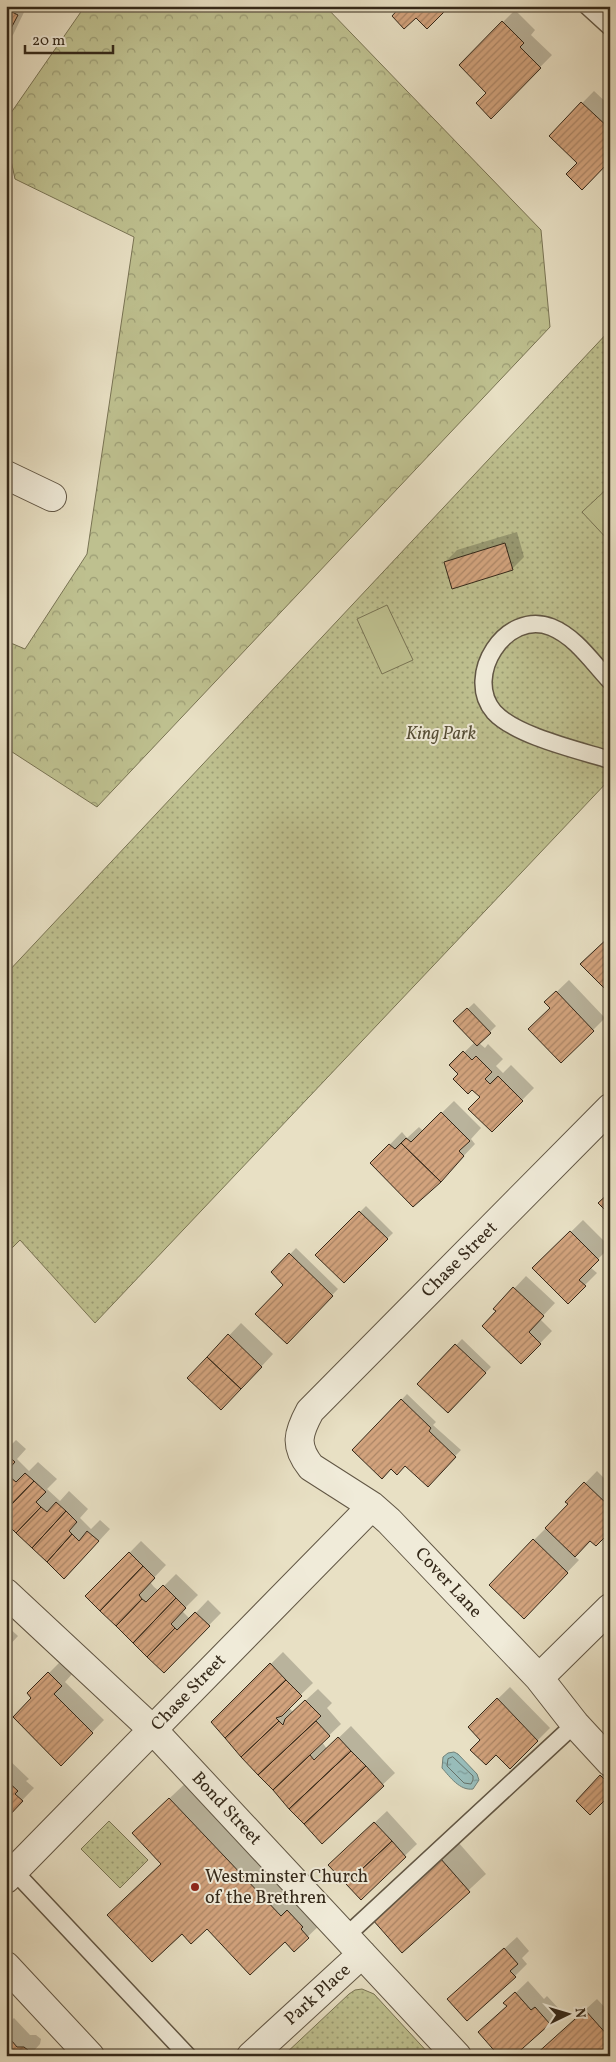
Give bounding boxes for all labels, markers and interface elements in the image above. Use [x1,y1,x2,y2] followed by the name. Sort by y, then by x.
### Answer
[25,22,112,54] scale bar
[32,31,65,52] text: 20 m
[406,722,476,747] park label: King Park
[416,1216,504,1304] street label: Chase Street
[409,1542,487,1624] street label: Cover Lane
[146,1649,232,1737] street label: Chase Street
[185,1767,267,1851] street label: Bond Street
[205,1865,369,1911] place label: Westminster Church of the Brethren
[189,1881,201,1893] marker: Westminster Church of the Brethren
[279,1958,357,2032] street label: Park Place
[544,1990,594,2040] north arrow
[570,2007,589,2019] text: N

